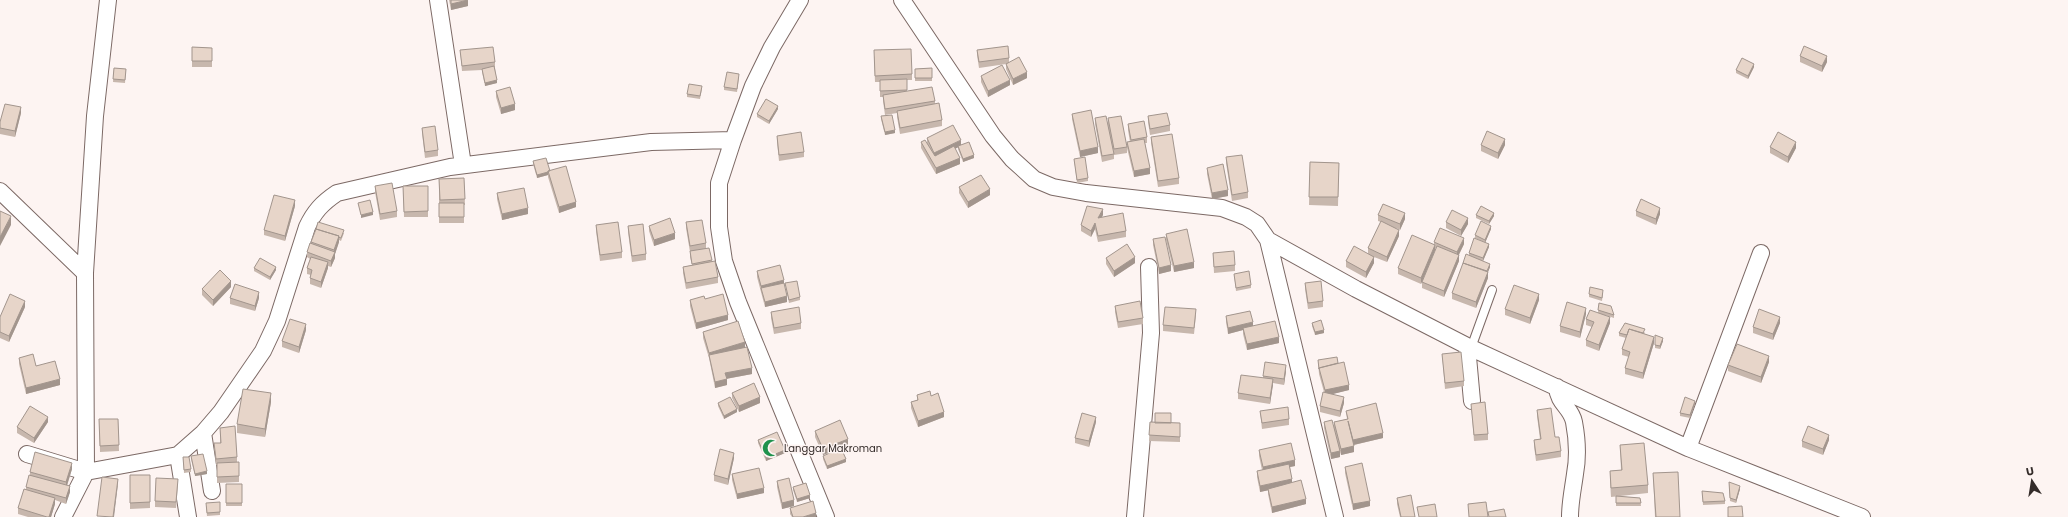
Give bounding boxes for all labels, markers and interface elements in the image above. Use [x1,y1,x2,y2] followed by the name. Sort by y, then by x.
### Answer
[761,438,781,458] mosque icon: Langgar Makroman
[784,441,882,456] place label: Langgar Makroman
[2012,461,2052,501] north arrow
[2024,463,2036,480] text: U

